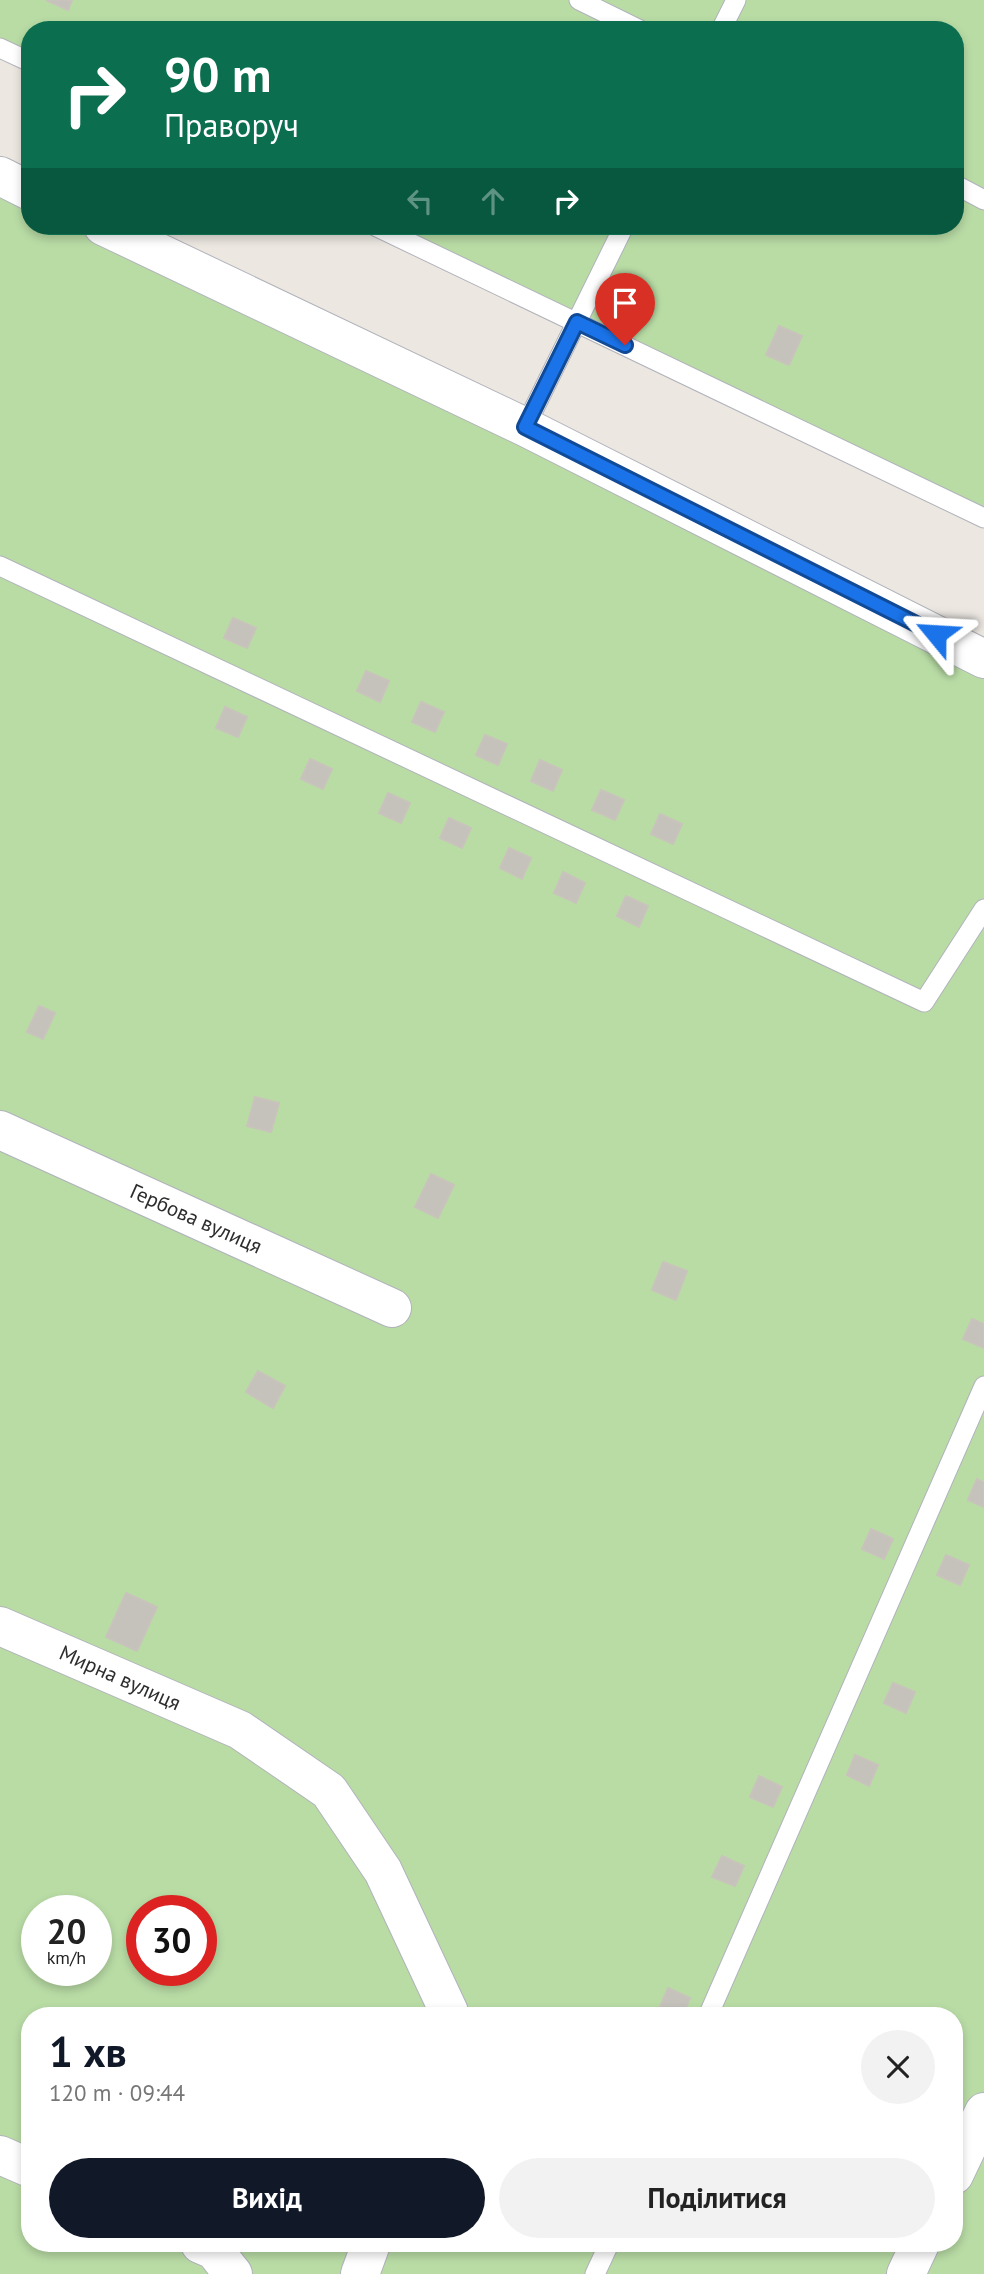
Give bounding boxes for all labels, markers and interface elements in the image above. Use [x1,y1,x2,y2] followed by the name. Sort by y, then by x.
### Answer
[164,42,271,106] text: 90 m
[49,49,140,140] icon: right
[164,104,299,146] text: Праворуч
[401,182,439,220] icon: left
[474,182,512,220] icon: ahead
[547,182,585,220] icon: right
[595,273,655,345] pin
[606,284,644,322] icon: arrive
[899,597,973,671] position arrow
[126,1177,266,1260] street label: Гербова вулиця
[55,1639,185,1716] street label: Мирна вулиця
[126,1895,217,1986] speed limit sign: 30
[47,1908,86,1954] text: 20
[47,1946,86,1969] text: km/h
[49,2024,127,2079] text: 1 хв
[861,2030,935,2104] button: close
[49,2078,185,2107] text: 120 m · 09:44
[49,2158,485,2238] button: Вихід
[499,2158,935,2238] button: Поділитися

